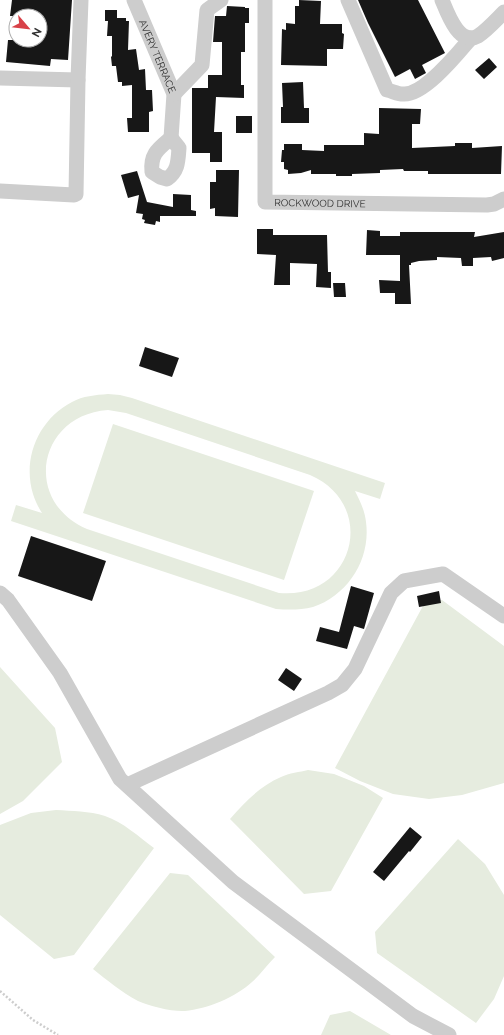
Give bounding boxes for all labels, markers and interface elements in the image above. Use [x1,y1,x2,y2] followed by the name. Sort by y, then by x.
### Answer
[8,8,48,48] north arrow
[137,18,178,94] street label: AVERY TERRACE
[29,26,44,39] text: N
[274,197,366,209] street label: ROCKWOOD DRIVE

